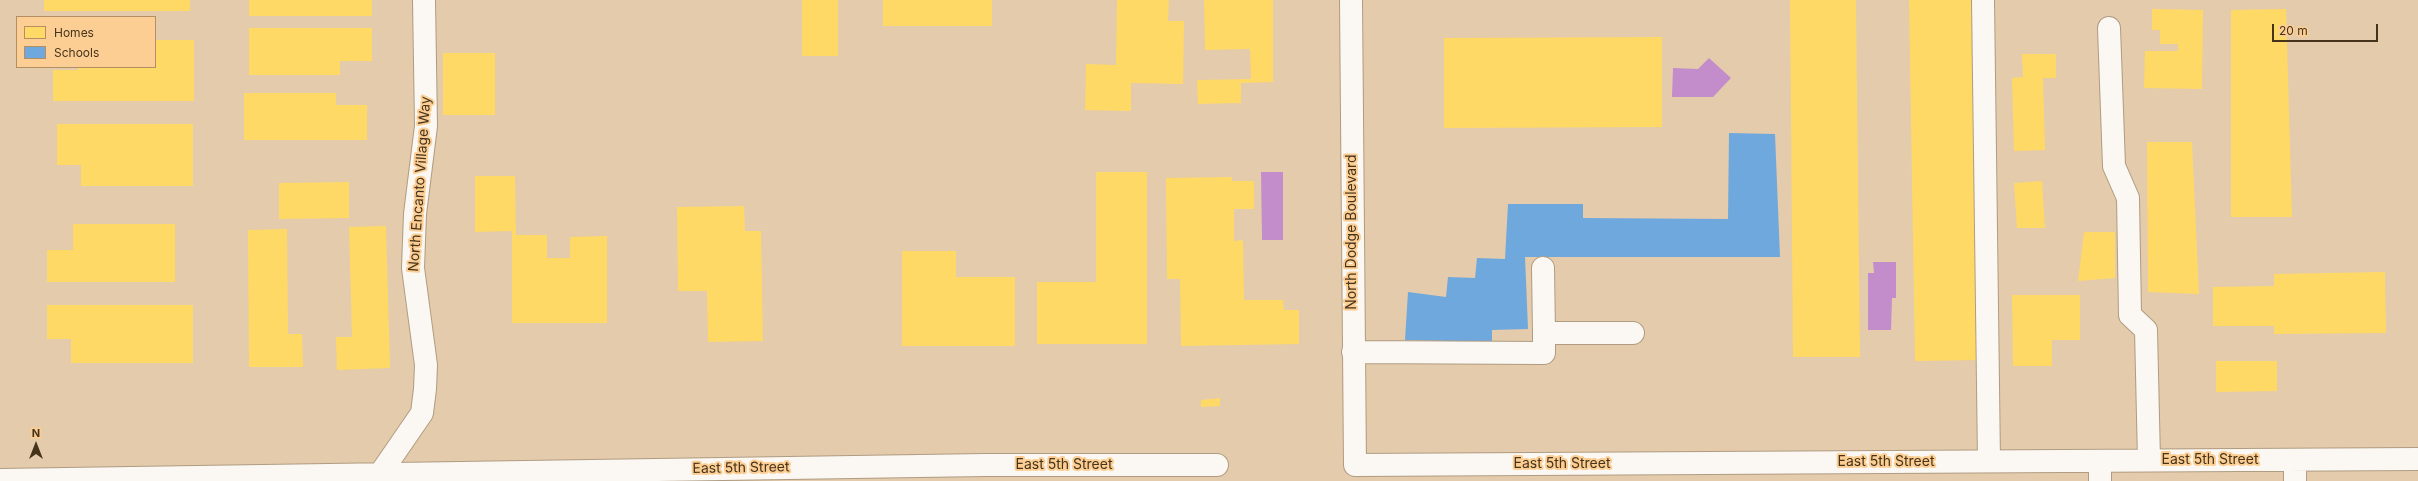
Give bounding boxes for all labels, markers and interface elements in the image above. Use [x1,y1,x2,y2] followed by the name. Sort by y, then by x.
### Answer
[16,16,156,68] legend
[2274,16,2380,42] scale bar
[2279,23,2308,38] text: 20 m
[54,25,94,40] text: Homes
[54,45,99,60] text: Schools
[405,96,435,272] street label: North Encanto Village Way
[1344,154,1360,310] street label: North Dodge Boulevard
[16,425,56,465] north arrow
[32,426,40,440] text: N
[2162,452,2258,468] street label: East 5th Street
[1838,454,1934,470] street label: East 5th Street
[1514,456,1610,472] street label: East 5th Street
[1016,457,1112,473] street label: East 5th Street
[692,459,790,477] street label: East 5th Street

